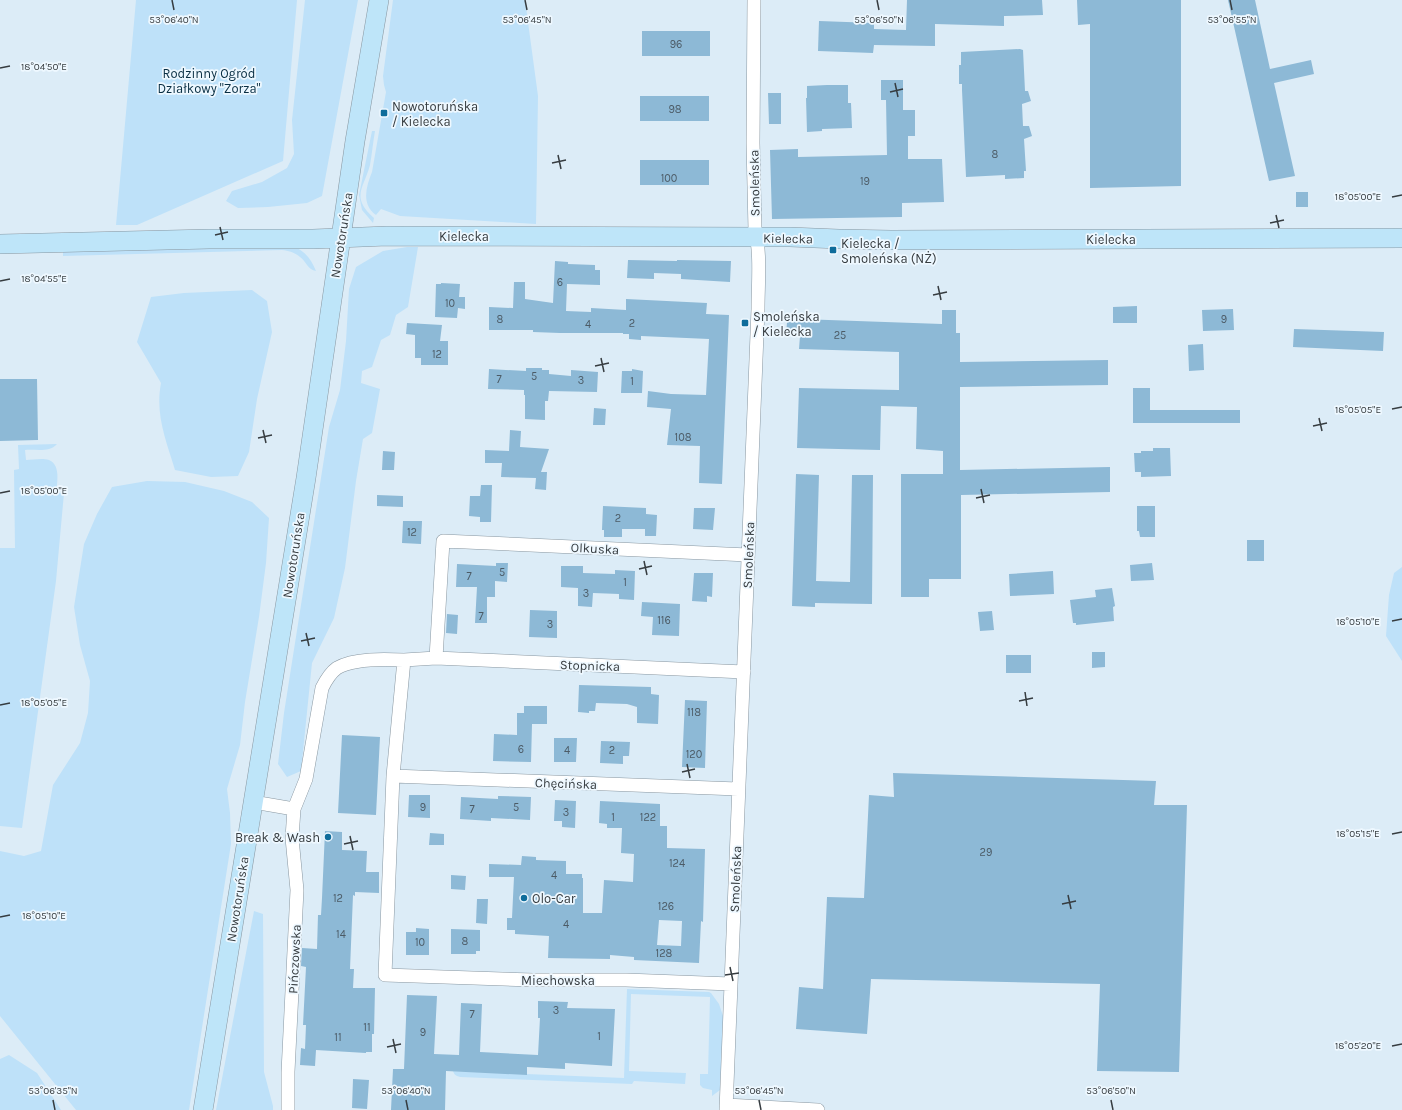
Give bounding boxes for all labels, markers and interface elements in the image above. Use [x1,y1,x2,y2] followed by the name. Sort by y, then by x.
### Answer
[149,14,199,26] text: 53°06'40"N
[502,14,552,26] text: 53°06'45"N
[854,14,904,26] text: 53°06'50"N
[1207,14,1257,26] text: 53°06'55"N
[670,38,682,51] house number: 96
[21,61,67,73] text: 18°04'50"E
[157,66,261,96] park label: Rodzinny Ogród Działkowy "Zorza"
[392,99,478,129] place label: Nowotoruńska / Kielecka
[668,103,682,116] house number: 98
[379,108,389,118] marker: Nowotoruńska / Kielecka
[992,148,999,161] house number: 8
[746,150,763,216] street label: Smoleńska
[661,172,677,185] house number: 100
[860,175,870,188] house number: 19
[327,191,356,279] street label: Nowotoruńska
[1335,191,1381,203] text: 18°05'00"E
[439,229,489,244] street label: Kielecka
[763,231,813,246] street label: Kielecka
[1086,232,1136,247] street label: Kielecka
[841,236,937,266] place label: Kielecka / Smoleńska (NŻ)
[828,245,838,255] marker: Kielecka / Smoleńska (NŻ)
[21,273,67,285] text: 18°04'55"E
[557,276,563,289] house number: 6
[445,297,455,310] house number: 10
[753,309,820,339] place label: Smoleńska / Kielecka
[497,313,504,326] house number: 8
[1221,313,1227,326] house number: 9
[629,317,635,330] house number: 2
[585,318,591,331] house number: 4
[740,318,750,328] marker: Smoleńska / Kielecka
[834,329,846,342] house number: 25
[432,348,442,361] house number: 12
[531,370,537,383] house number: 5
[496,373,502,386] house number: 7
[578,374,584,387] house number: 3
[630,375,634,388] house number: 1
[1335,404,1381,416] text: 18°05'05"E
[675,431,692,444] house number: 108
[21,485,67,497] text: 18°05'00"E
[279,511,308,599] street label: Nowotoruńska
[615,512,621,525] house number: 2
[740,521,757,589] street label: Smoleńska
[407,526,417,539] house number: 12
[570,540,620,557] street label: Olkuska
[499,566,505,579] house number: 5
[466,570,472,583] house number: 7
[623,576,627,589] house number: 1
[583,587,589,600] house number: 3
[478,610,484,623] house number: 7
[657,614,671,627] house number: 116
[1336,616,1380,628] text: 18°05'10"E
[547,618,553,631] house number: 3
[560,657,620,674] street label: Stopnicka
[21,697,67,709] text: 18°05'05"E
[687,706,701,719] house number: 118
[518,743,524,756] house number: 6
[564,744,570,757] house number: 4
[609,744,615,757] house number: 2
[686,748,702,761] house number: 120
[535,775,597,792] street label: Chęcińska
[420,801,426,814] house number: 9
[513,801,519,814] house number: 5
[469,803,475,816] house number: 7
[563,806,569,819] house number: 3
[611,811,615,824] house number: 1
[640,811,656,824] house number: 122
[1336,828,1380,840] text: 18°05'15"E
[235,830,320,845] place label: Break & Wash
[323,832,333,842] marker: Break & Wash
[727,845,744,913] street label: Smoleńska
[980,846,992,859] house number: 29
[223,855,252,943] street label: Nowotoruńska
[669,857,685,870] house number: 124
[551,869,557,882] house number: 4
[532,891,576,906] place label: Olo-Car
[333,892,343,905] house number: 12
[519,893,529,903] marker: Olo-Car
[658,900,674,913] house number: 126
[22,910,66,922] text: 18°05'10"E
[563,918,569,931] house number: 4
[285,924,304,994] street label: Pińczowska
[336,928,346,941] house number: 14
[462,935,469,948] house number: 8
[415,936,425,949] house number: 10
[656,947,673,960] house number: 128
[521,973,595,988] street label: Miechowska
[553,1004,559,1017] house number: 3
[469,1008,475,1021] house number: 7
[363,1021,371,1034] house number: 11
[420,1026,426,1039] house number: 9
[597,1030,601,1043] house number: 1
[334,1031,342,1044] house number: 11
[1335,1040,1381,1052] text: 18°05'20"E
[28,1085,78,1097] text: 53°06'35"N
[381,1085,431,1097] text: 53°06'40"N
[734,1085,784,1097] text: 53°06'45"N
[1086,1085,1136,1097] text: 53°06'50"N

